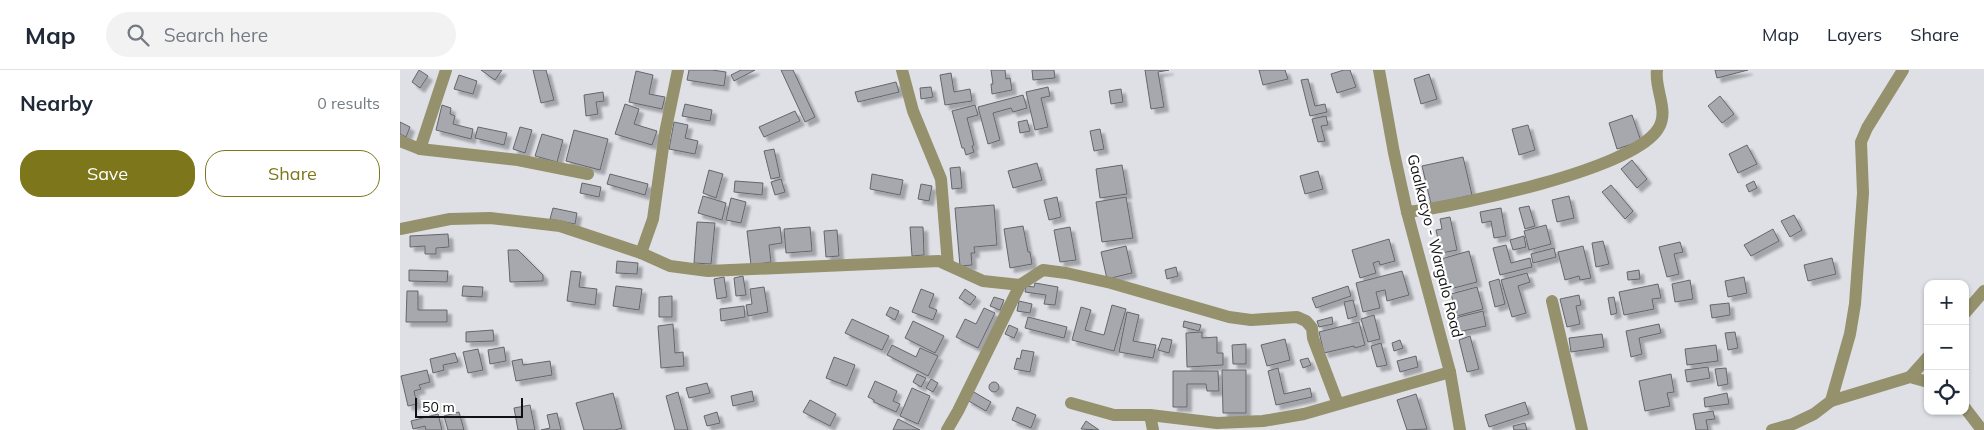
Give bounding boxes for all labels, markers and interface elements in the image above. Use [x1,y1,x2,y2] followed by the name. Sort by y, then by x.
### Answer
[106,12,456,57] search box
[25,20,76,50] text: Map
[124,21,152,49] icon: search
[164,23,268,47] text: Search here
[1762,23,1799,46] text: Map
[1827,23,1882,46] text: Layers
[1910,23,1959,46] text: Share
[20,90,93,116] text: Nearby
[317,93,380,113] text: 0 results
[20,150,195,197] button: Save
[205,150,380,197] button: Share
[1403,152,1467,340] street label: Gaalkacyo - Wargalo Road
[1924,280,1969,415] map controls
[1924,280,1969,325] button: +
[1924,325,1969,370] button: −
[1924,370,1969,415] button: locate
[415,395,522,418] scale bar
[422,398,455,416] text: 50 m

